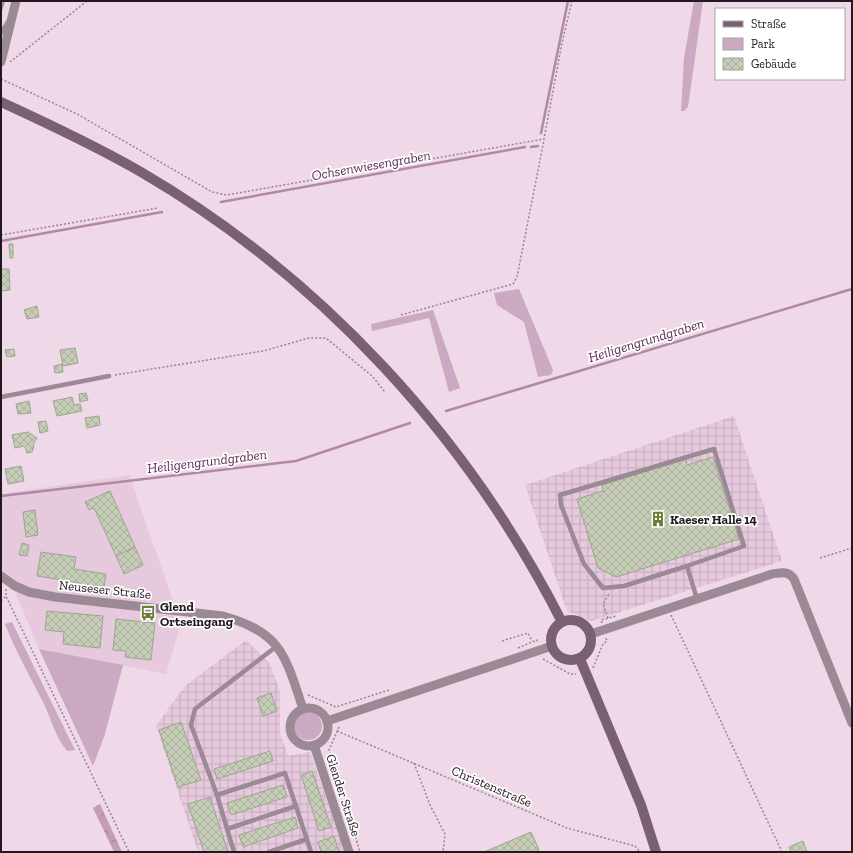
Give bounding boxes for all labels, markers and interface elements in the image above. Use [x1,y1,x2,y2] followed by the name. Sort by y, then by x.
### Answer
[715,8,845,80] legend
[751,17,787,31] text: Straße
[751,37,776,51] text: Park
[751,57,796,71] text: Gebäude
[310,147,432,184] water label: Ochsenwiesengraben
[586,315,706,366] water label: Heiligengrundgraben
[146,446,268,477] water label: Heiligengrundgraben
[649,510,667,528] building icon: Kaeser Halle 14
[670,512,758,527] place label: Kaeser Halle 14
[58,577,152,602] street label: Neuseser Straße
[160,599,234,629] place label: Glend Ortseingang
[139,604,157,622] bus stop icon: Glend Ortseingang
[323,752,364,838] street label: Glender Straße
[449,763,534,810] street label: Christenstraße

